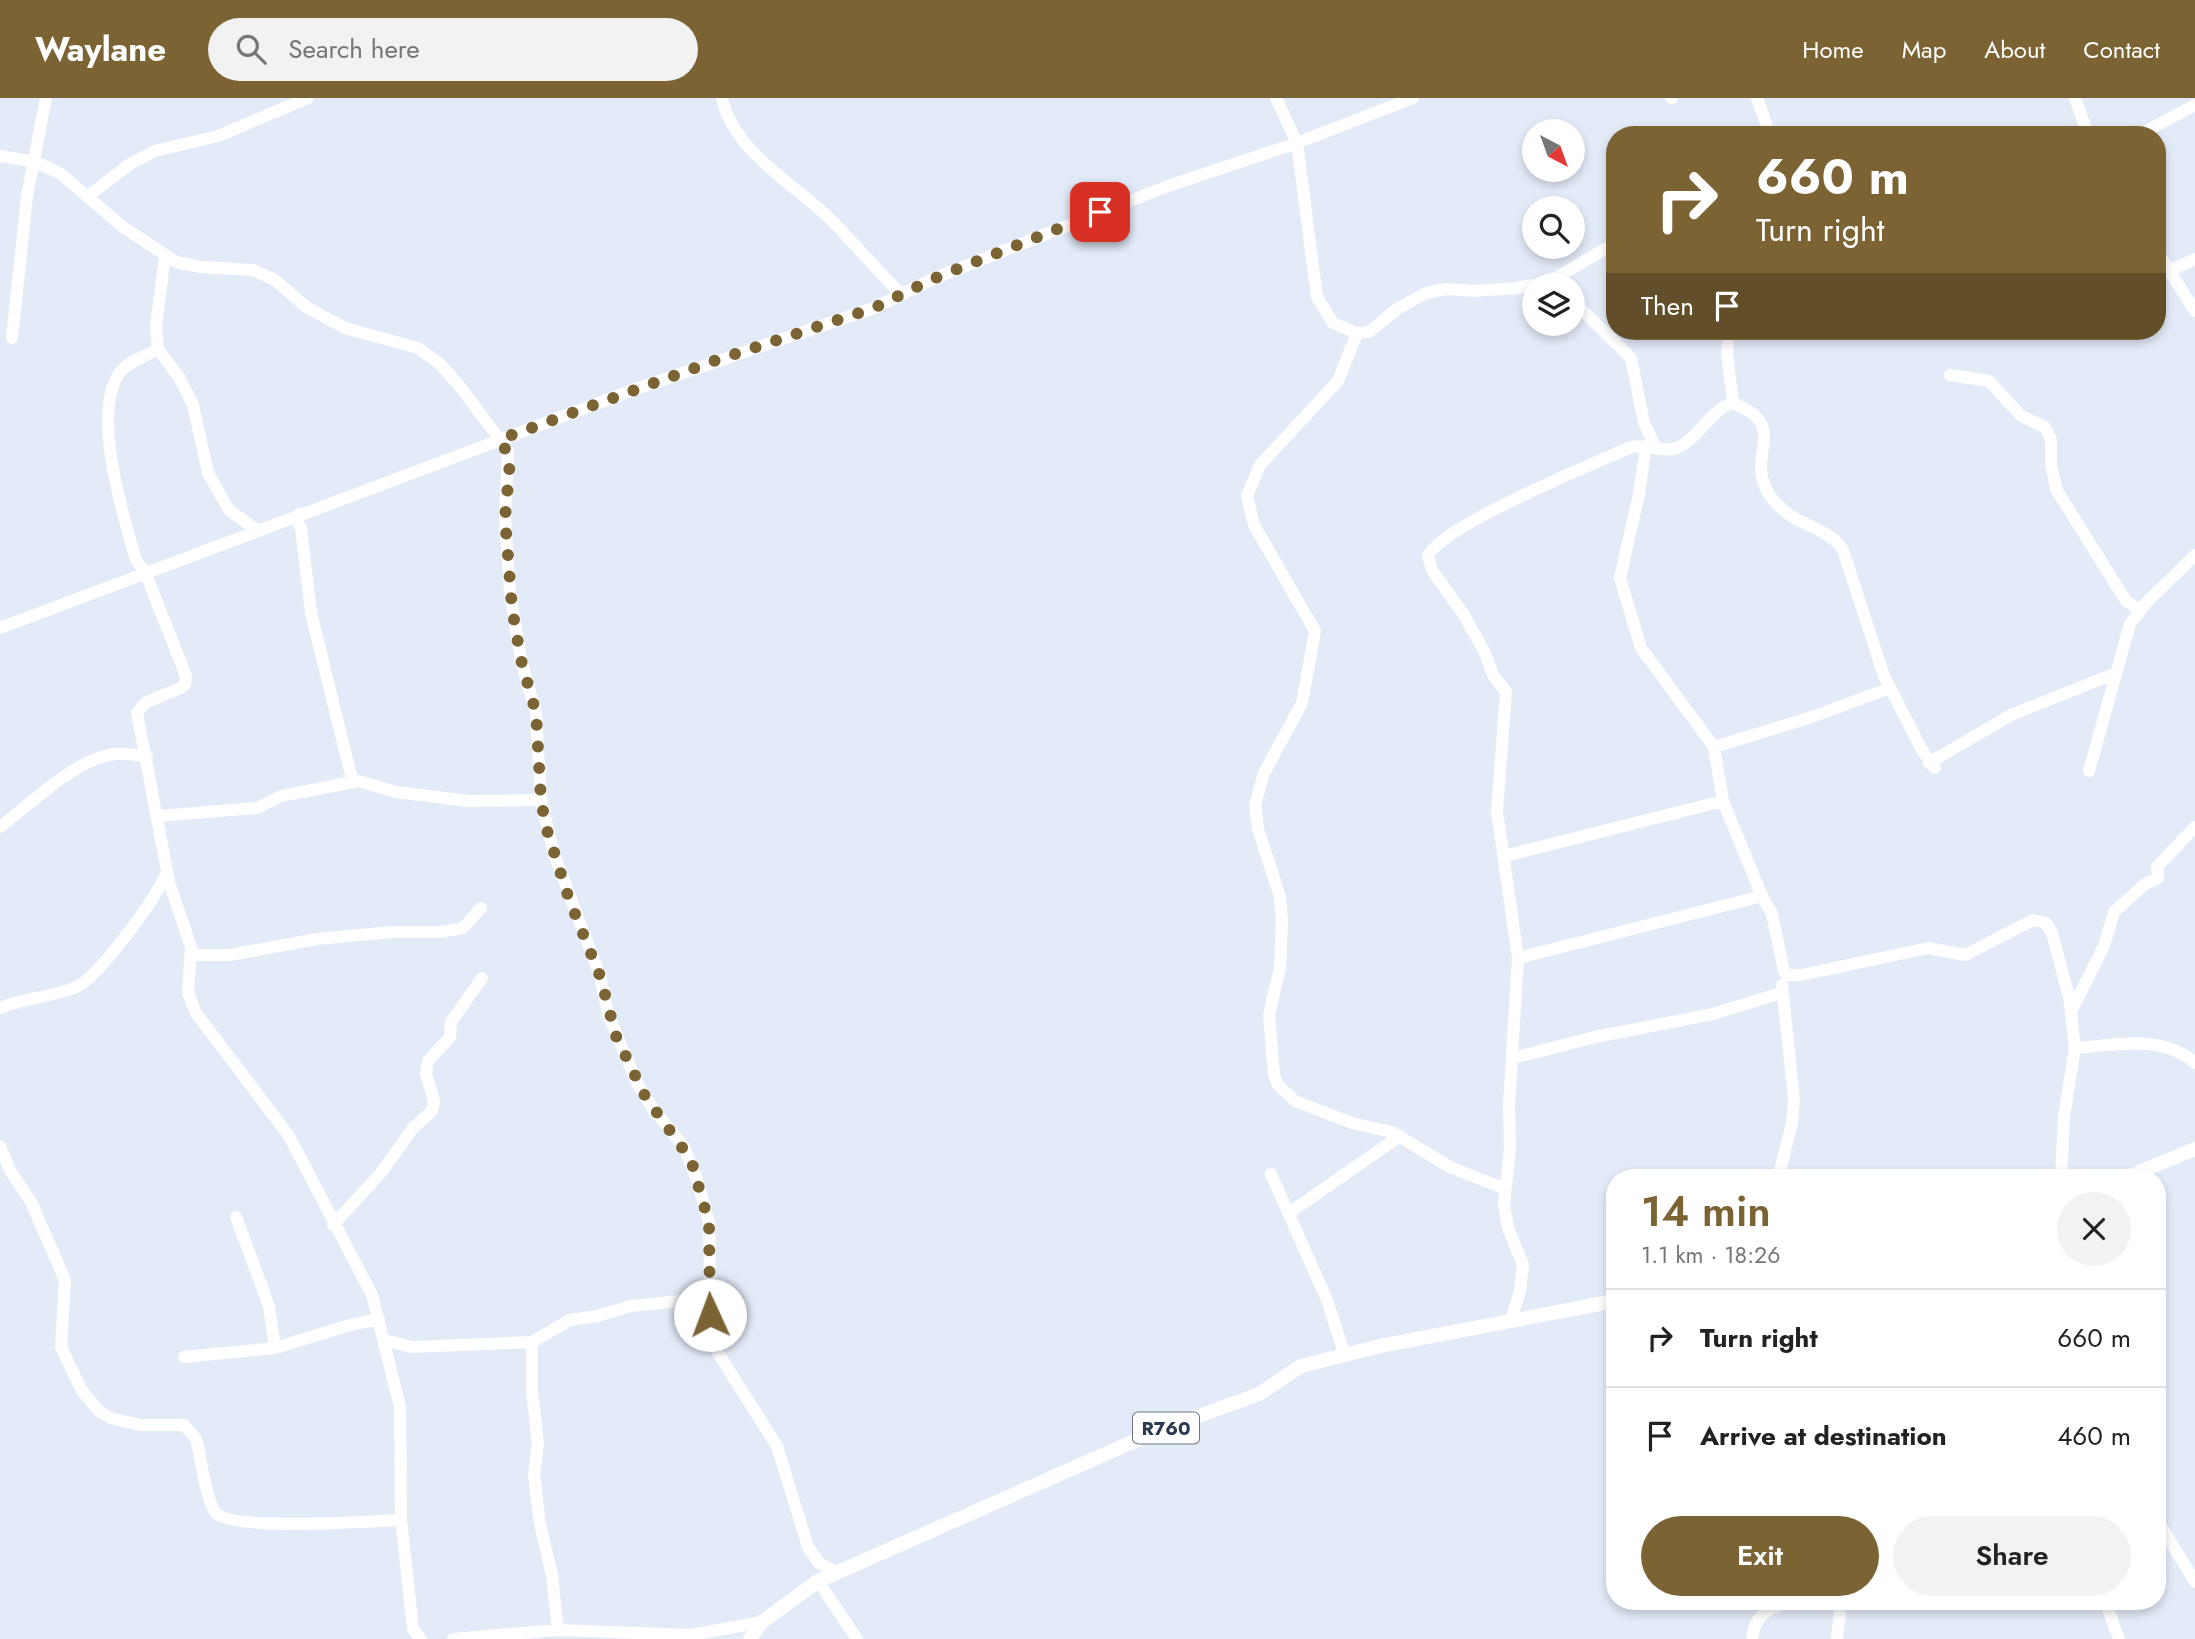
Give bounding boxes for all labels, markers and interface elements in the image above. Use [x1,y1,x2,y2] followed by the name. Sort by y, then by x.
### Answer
[208,18,698,81] search box
[35,26,166,73] text: Waylane
[232,30,270,68] icon: search
[288,30,420,68] text: Search here
[1802,32,1864,67] text: Home
[1902,32,1946,67] text: Map
[1984,32,2045,67] text: About
[2083,32,2160,67] text: Contact
[1522,119,1586,182] north arrow
[1522,119,1585,336] map controls
[1756,142,1909,212] text: 660 m
[1641,154,1732,245] icon: right
[1070,182,1130,242] pin
[1081,193,1119,231] icon: arrive
[1522,196,1585,259] button: search
[1756,207,1885,253] text: Turn right
[1522,273,1585,336] button: layers
[1641,287,1694,325] text: Then
[1708,287,1746,325] icon: arrive
[1641,1181,1771,1242] text: 14 min
[2057,1192,2131,1266] button: close
[1641,1238,1780,1272] text: 1.1 km · 18:26
[673,1278,747,1352] position arrow
[1641,1319,1679,1357] icon: right
[1700,1319,1818,1357] text: Turn right
[2057,1319,2131,1357] text: 660 m
[1133,1412,1199,1444] road number: R760
[1641,1417,1679,1455] icon: arrive
[1700,1417,1947,1455] text: Arrive at destination
[2057,1417,2131,1455] text: 460 m
[1641,1516,1879,1596] button: Exit
[1893,1516,2131,1596] button: Share

